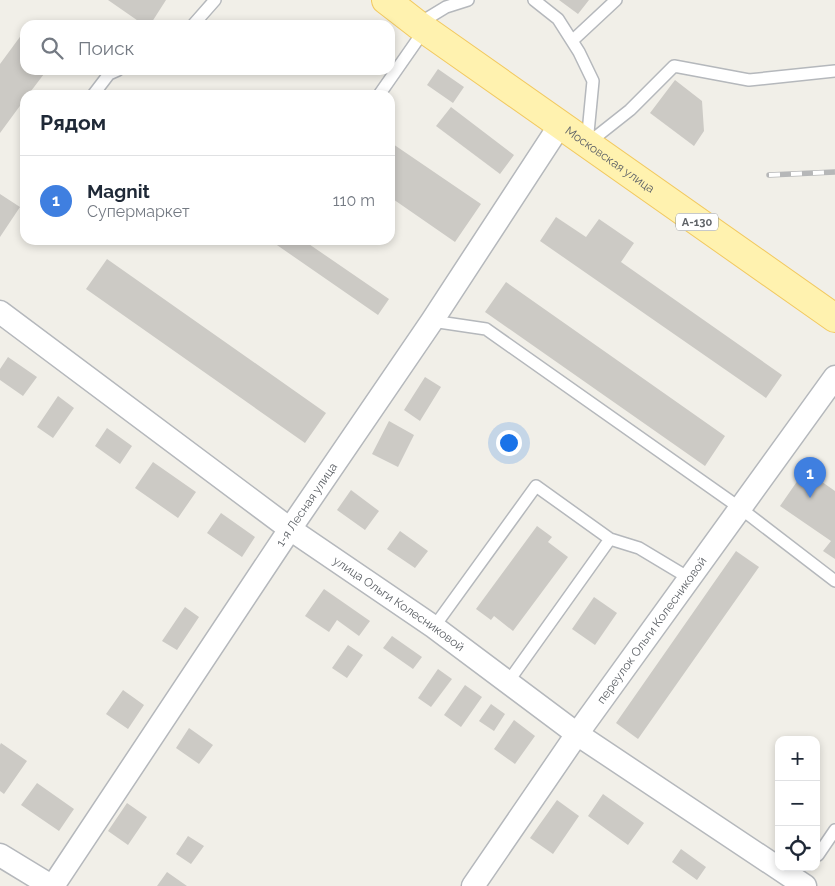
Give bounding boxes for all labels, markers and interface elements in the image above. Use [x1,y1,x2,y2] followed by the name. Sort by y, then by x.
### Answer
[20,20,395,75] search box
[38,34,66,62] icon: search
[78,37,134,59] text: Поиск
[40,110,106,135] text: Рядом
[563,123,657,196] street label: Московская улица
[87,180,150,202] text: Magnit
[52,191,60,210] text: 1
[333,191,375,210] text: 110 m
[87,202,190,221] text: Супермаркет
[676,213,718,230] road number: А-130
[496,430,522,456] your location
[794,457,826,498] pin: 1
[273,460,340,549] street label: 1-я Лесная улица
[330,553,467,654] street label: улица Ольги Колесниковой
[594,554,710,706] street label: переулок Ольги Колесниковой
[775,736,820,871] map controls
[775,736,820,781] button: +
[775,781,820,826] button: −
[775,826,820,871] button: locate

